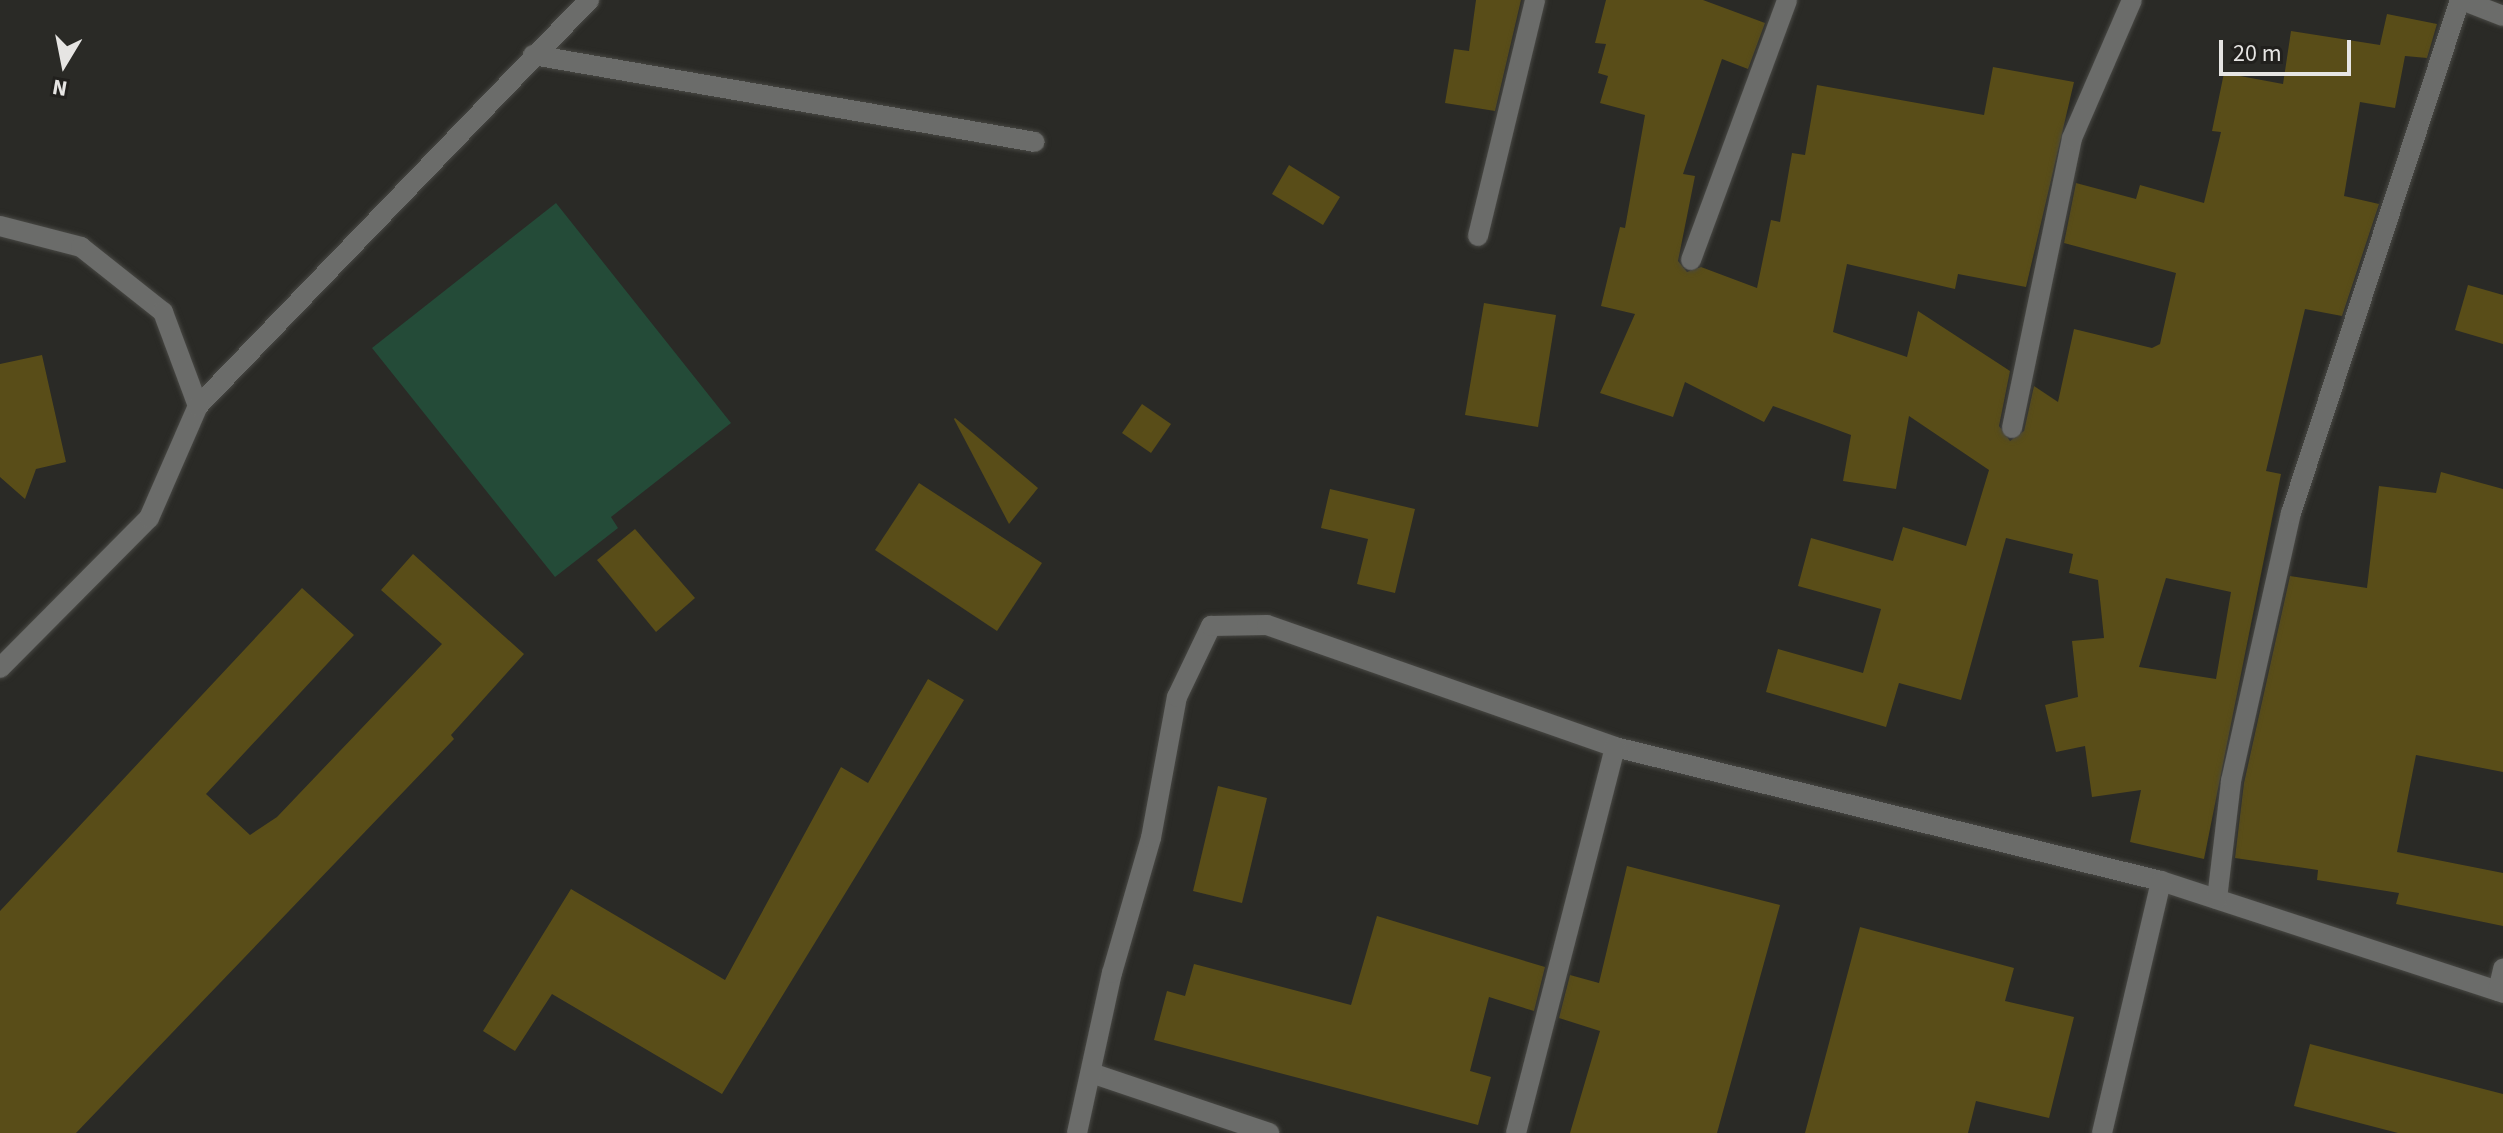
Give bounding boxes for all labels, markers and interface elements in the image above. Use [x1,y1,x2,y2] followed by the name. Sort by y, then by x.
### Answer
[24,24,104,104] north arrow
[2223,24,2355,74] scale bar
[2233,36,2282,71] text: 20 m
[50,71,70,105] text: N

